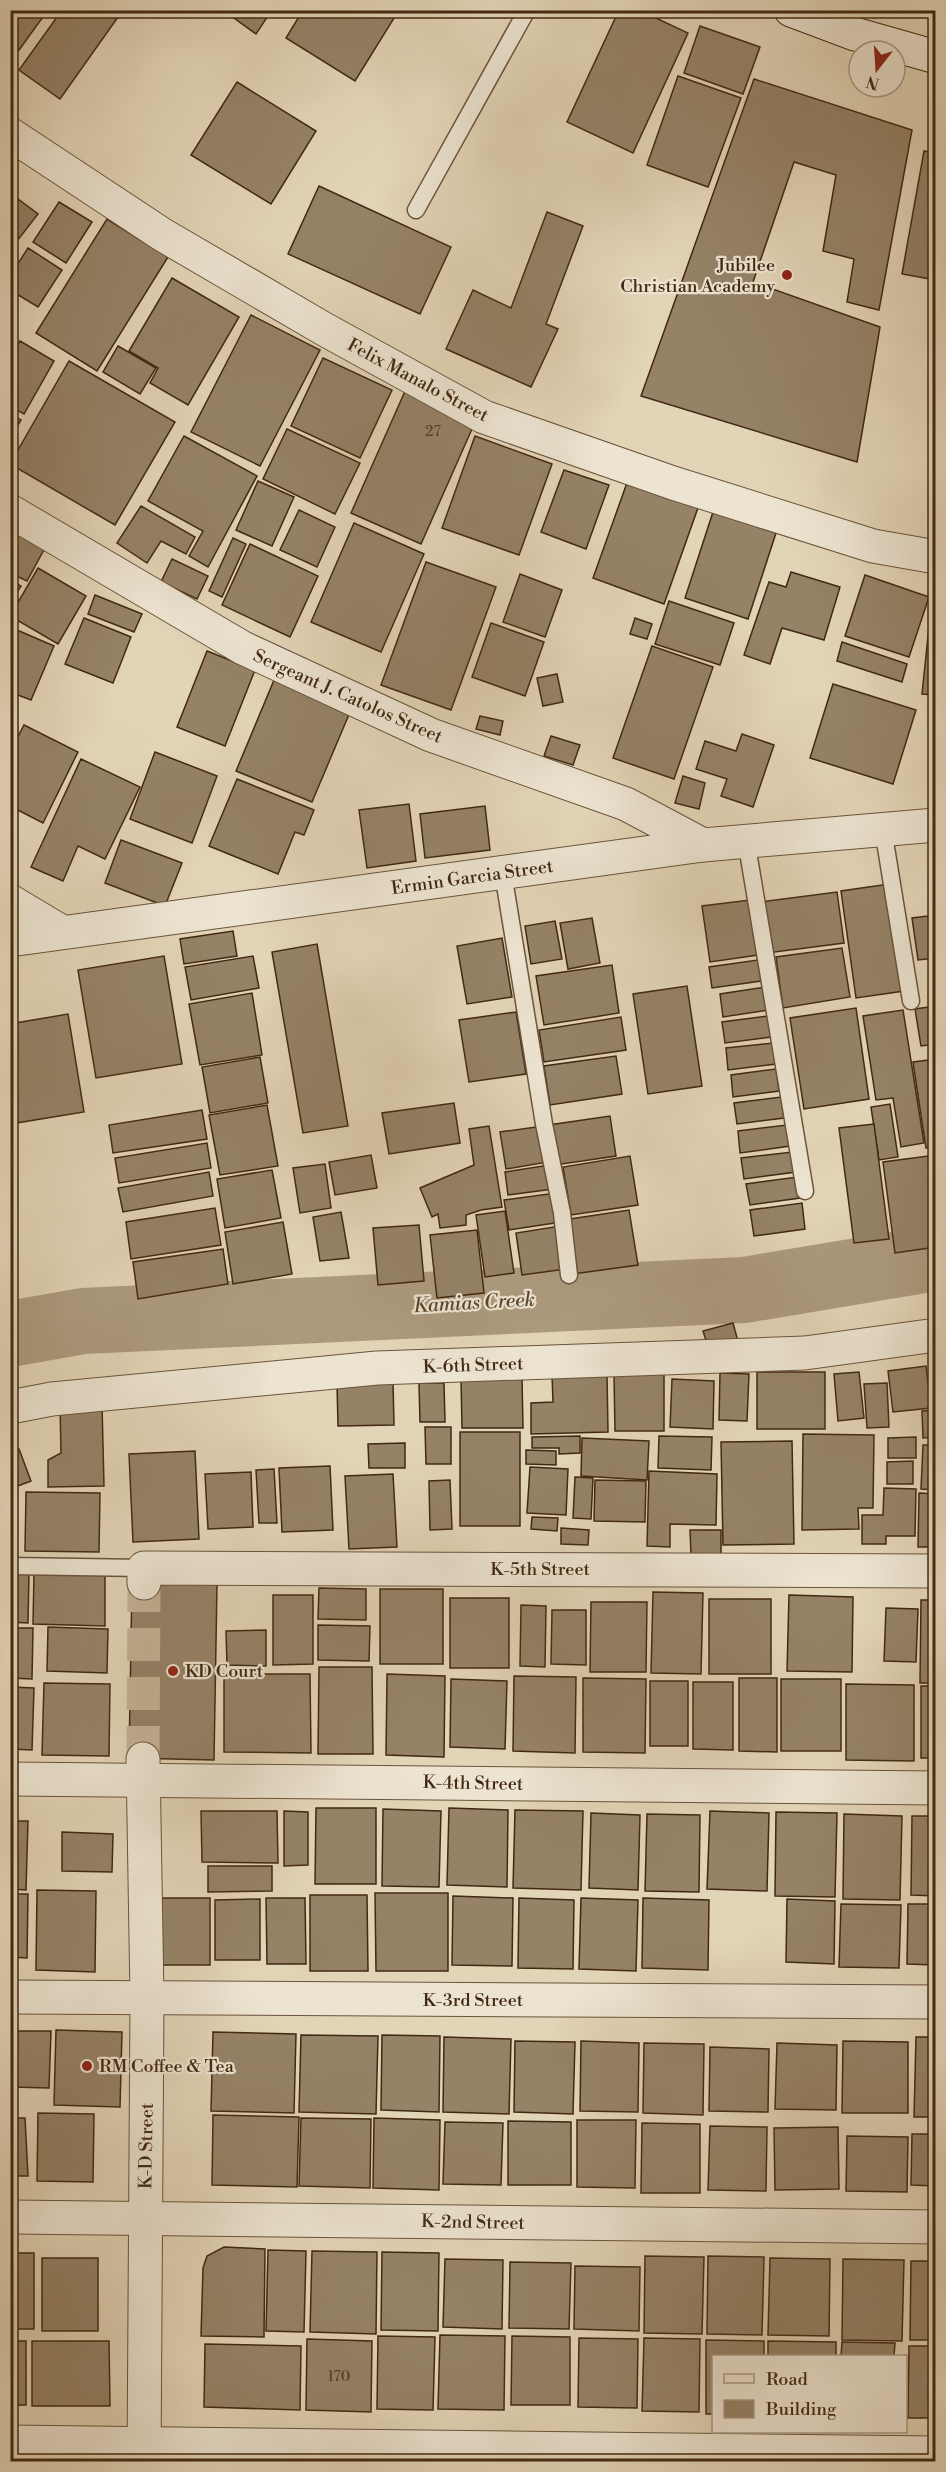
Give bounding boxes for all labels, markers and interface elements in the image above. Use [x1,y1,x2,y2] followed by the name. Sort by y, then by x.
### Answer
[847,39,907,99] north arrow
[864,71,882,94] text: N
[620,254,775,298] place label: Jubilee Christian Academy
[780,268,794,282] marker: Jubilee Christian Academy
[343,334,493,428] street label: Felix Manalo Street
[425,422,441,441] house number: 27
[250,644,447,749] street label: Sergeant J. Catolos Street
[390,855,555,900] street label: Ermin Garcia Street
[413,1288,536,1319] water label: Kamias Creek
[422,1352,524,1379] street label: K-6th Street
[490,1558,590,1581] street label: K-5th Street
[185,1660,264,1683] place label: KD Court
[166,1664,180,1678] marker: KD Court
[423,1771,524,1796] street label: K-4th Street
[423,1989,524,2012] street label: K-3rd Street
[99,2055,235,2078] place label: RM Coffee & Tea
[80,2059,94,2073] marker: RM Coffee & Tea
[134,2102,159,2189] street label: K-D Street
[421,2210,526,2235] street label: K-2nd Street
[712,2355,907,2433] legend
[328,2367,350,2386] house number: 170
[766,2368,809,2391] text: Road
[765,2398,837,2421] text: Building

